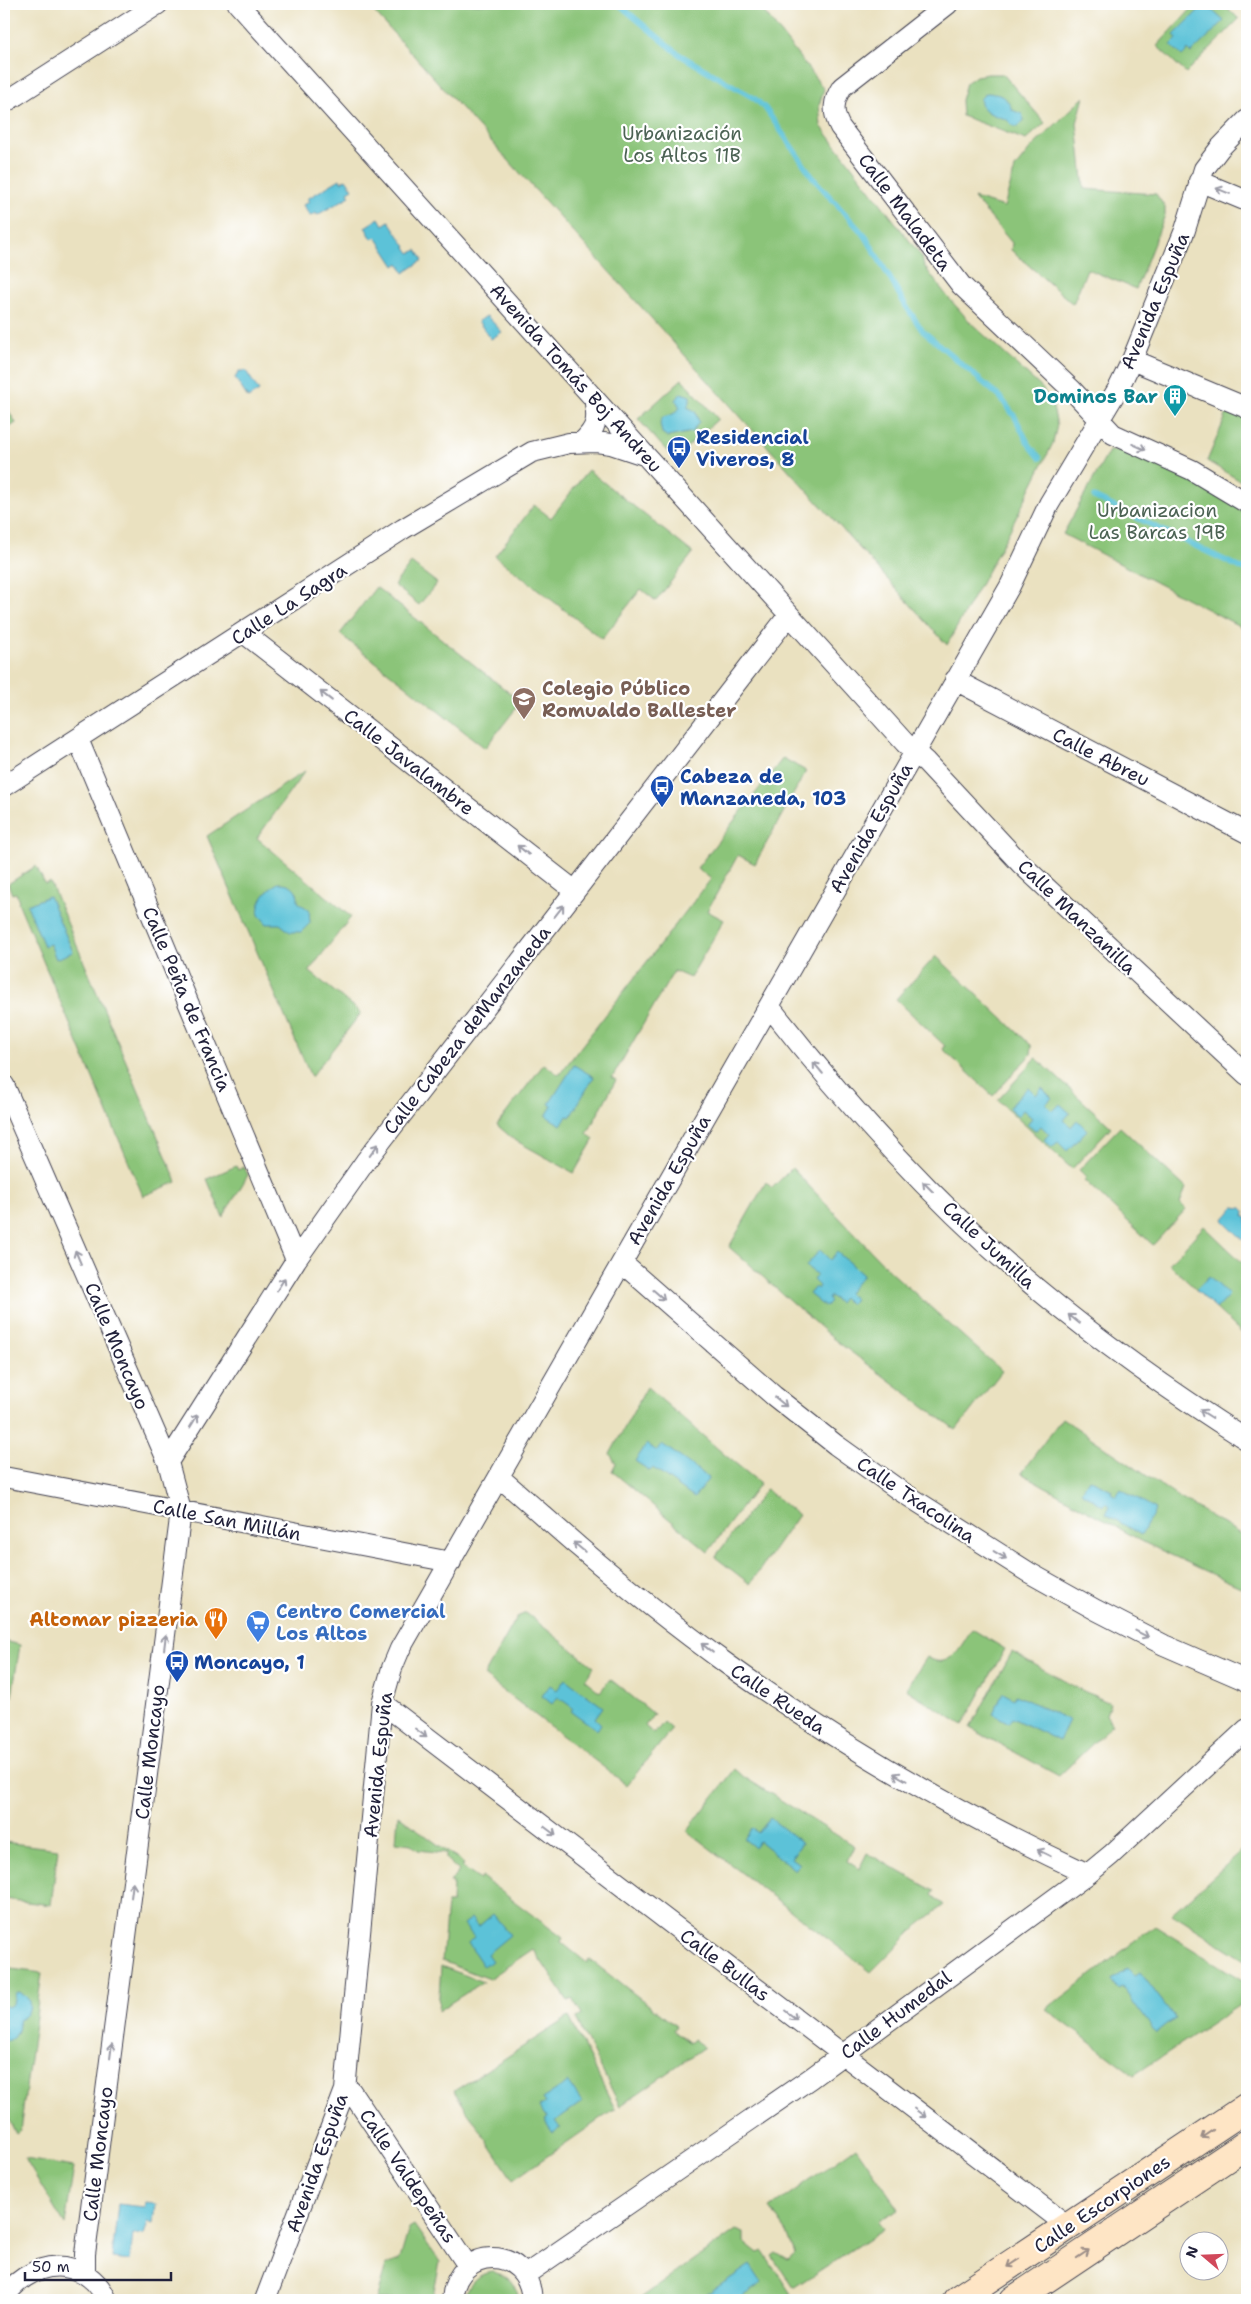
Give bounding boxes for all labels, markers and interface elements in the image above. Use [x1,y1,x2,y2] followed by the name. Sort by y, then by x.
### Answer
[622,121,742,168] park label: Urbanización Los Altos 11B
[853,148,957,276] street label: Calle Maladeta
[1216,186,1231,195] one-way arrow
[1115,229,1195,373] street label: Avenida Espuña
[484,278,668,478] street label: Avenida Tomás Boj Andreu
[1162,383,1188,417] building icon: Dominos Bar
[1034,384,1158,409] place label: Dominos Bar
[696,425,809,472] place label: Residencial Viveros, 8
[666,435,692,469] bus stop icon: Residencial Viveros, 8
[1131,442,1146,452] one-way arrow
[1089,498,1225,545] park label: Urbanizacion Las Barcas 19B
[226,557,352,651] street label: Calle La Sagra
[542,676,736,723] place label: Colegio Público Romualdo Ballester
[511,686,537,720] school or university icon: Colegio Público Romualdo Ballester
[319,691,332,702] one-way arrow
[339,703,479,821] street label: Calle Javalambre
[1048,722,1154,792] street label: Calle Abreu
[824,758,919,898] street label: Avenida Espuña
[680,764,846,811] place label: Cabeza de Manzaneda, 103
[649,774,675,808] bus stop icon: Cabeza de Manzaneda, 103
[516,845,529,856] one-way arrow
[1012,854,1142,980] street label: Calle Manzanilla
[137,903,237,1095] street label: Calle Peña de Francia
[554,905,565,918] one-way arrow
[378,920,556,1139] street label: Calle Cabeza deManzaneda
[812,1061,823,1074] one-way arrow
[622,1110,717,1250] street label: Avenida Espuña
[369,1144,379,1158] one-way arrow
[921,1181,934,1193] one-way arrow
[937,1195,1041,1295] street label: Calle Jumilla
[73,1250,83,1265] one-way arrow
[276,1277,286,1291] one-way arrow
[79,1279,155,1413] street label: Calle Moncayo
[652,1289,665,1301] one-way arrow
[1068,1314,1081,1325] one-way arrow
[774,1396,787,1407] one-way arrow
[1199,1409,1213,1419] one-way arrow
[189,1414,199,1428] one-way arrow
[852,1451,980,1549] street label: Calle Txacolina
[151,1493,303,1547] street label: Calle San Millán
[573,1542,586,1553] one-way arrow
[993,1551,1007,1561] one-way arrow
[276,1599,446,1646] place label: Centro Comercial Los Altos
[203,1606,229,1640] restaurant icon: Altomar pizzeria
[29,1607,198,1632] place label: Altomar pizzeria
[245,1609,271,1643] supermarket icon: Centro Comercial Los Altos
[1134,1630,1149,1639] one-way arrow
[160,1635,170,1651] one-way arrow
[701,1643,714,1654] one-way arrow
[164,1649,190,1683] bus stop icon: Moncayo, 1
[194,1650,305,1675] place label: Moncayo, 1
[726,1658,831,1740] street label: Calle Rueda
[129,1683,171,1821] street label: Calle Moncayo
[358,1691,398,1839] street label: Avenida Espuña
[414,1727,427,1738] one-way arrow
[894,1771,908,1781] one-way arrow
[543,1826,556,1837] one-way arrow
[1036,1848,1051,1858] one-way arrow
[127,1883,137,1899] one-way arrow
[675,1923,775,2007] street label: Calle Bullas
[835,1965,957,2065] street label: Calle Humedal
[784,2009,797,2020] one-way arrow
[106,2044,116,2060] one-way arrow
[77,2085,119,2223] street label: Calle Moncayo
[280,2090,354,2236] street label: Avenida Espuña
[354,2104,462,2248] street label: Calle Valdepeñas
[913,2108,927,2118] one-way arrow
[1200,2129,1214,2139] one-way arrow
[1029,2149,1175,2259] street label: Calle Escorpiones
[1178,2232,1228,2282] north arrow
[1181,2244,1202,2260] text: N
[1076,2248,1090,2258] one-way arrow
[25,2249,171,2281] scale bar
[32,2257,70,2277] text: 50 m
[1006,2258,1020,2268] one-way arrow

